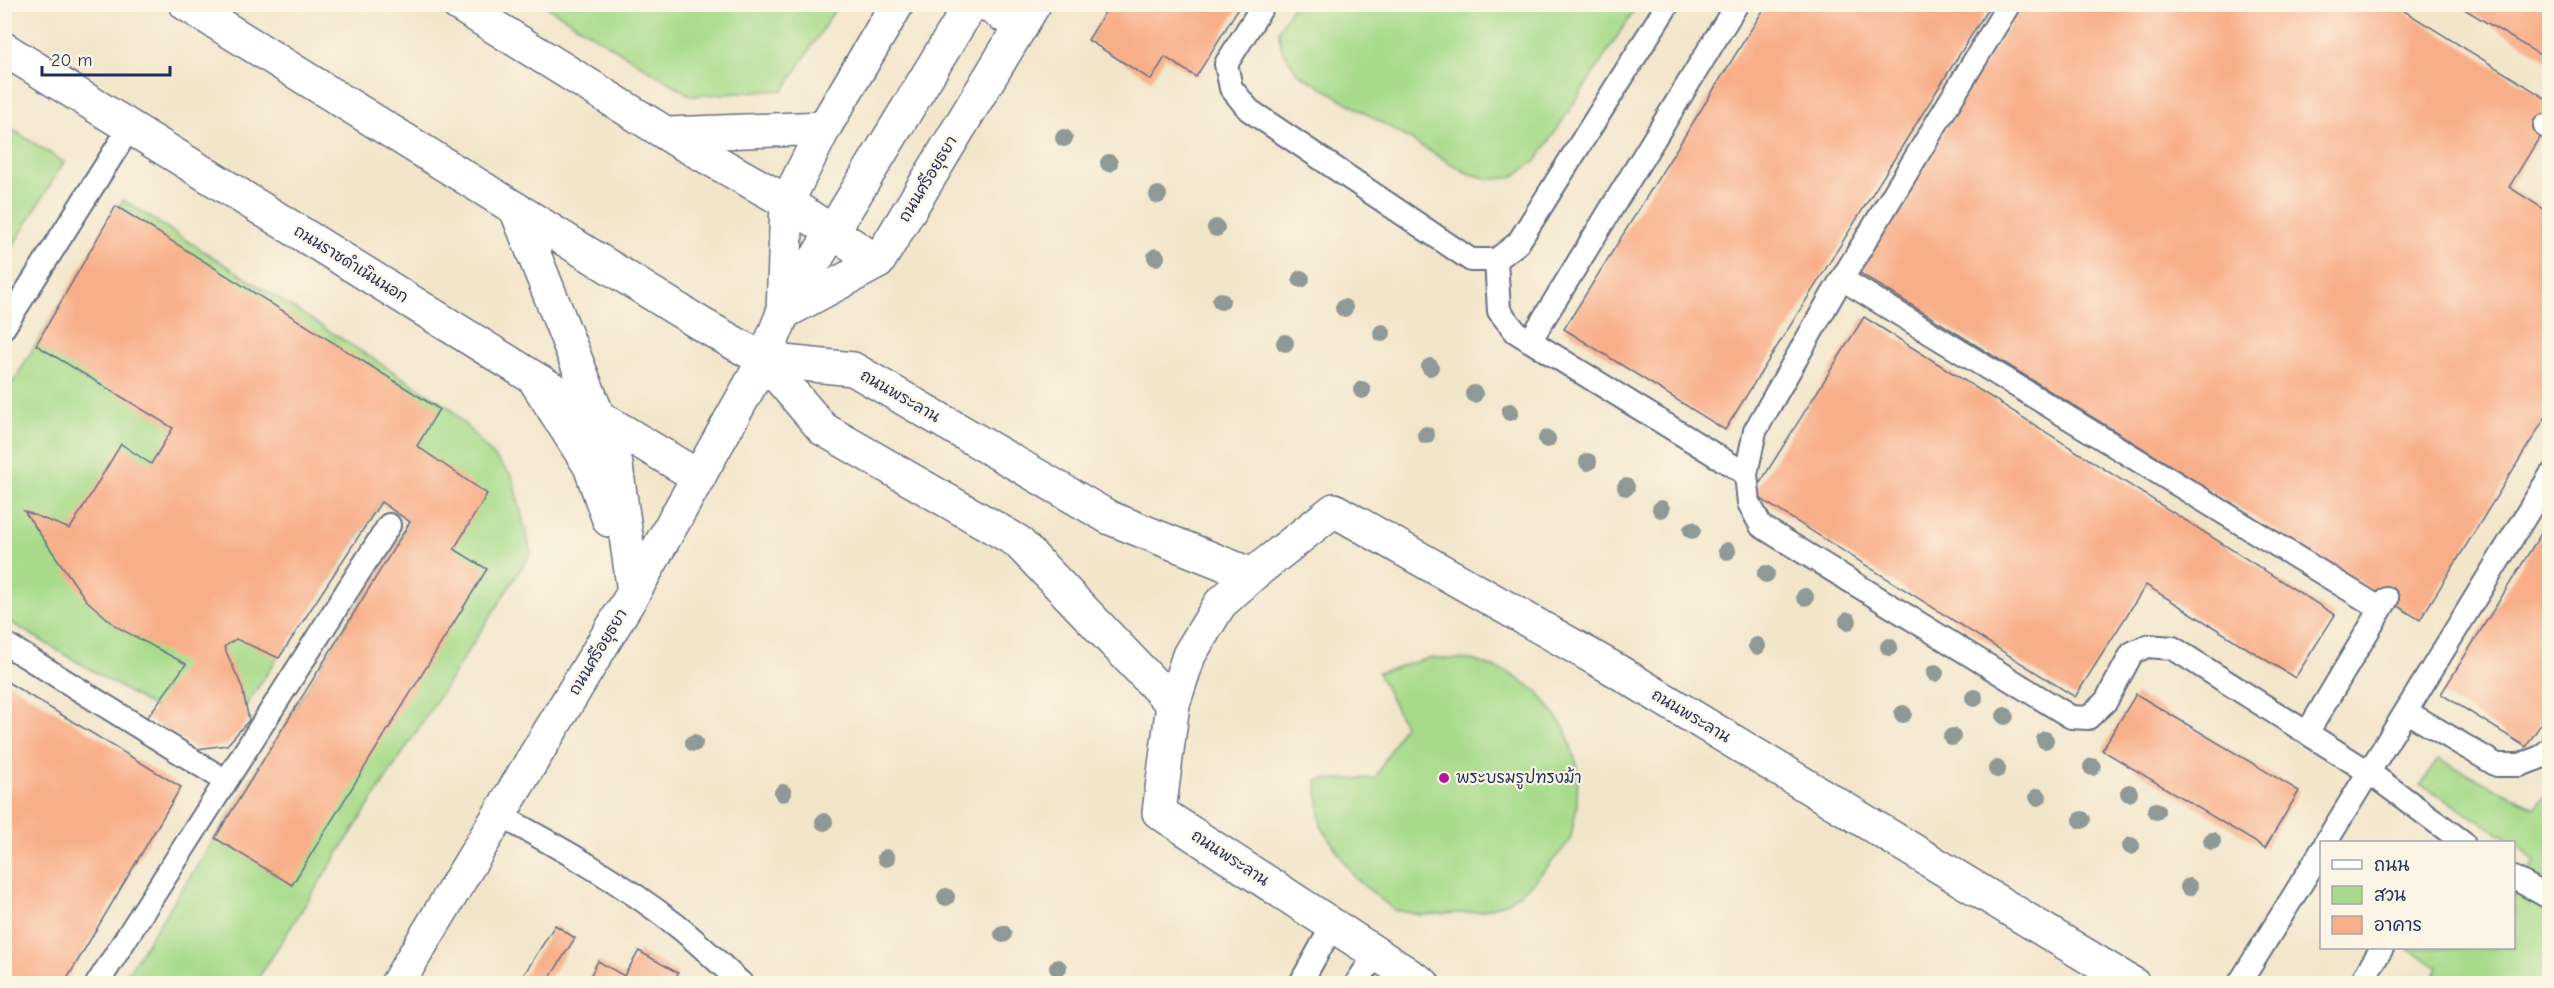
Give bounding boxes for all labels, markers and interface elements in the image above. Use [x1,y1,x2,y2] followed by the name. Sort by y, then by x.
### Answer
[42,39,170,77] scale bar
[51,50,92,71] text: 20 m
[894,132,963,227] street label: ถนนศรีอยุธยา
[291,220,412,306] street label: ถนนราชดำเนินนอก
[857,366,943,426] street label: ถนนพระลาน
[564,605,633,700] street label: ถนนศรีอยุธยา
[1648,685,1734,747] street label: ถนนพระลาน
[1456,767,1582,790] place label: พระบรมรูปทรงม้า
[1437,771,1451,785] marker: พระบรมรูปทรงม้า
[1188,826,1272,890] street label: ถนนพระลาน
[2320,841,2515,949] legend
[2374,855,2409,876] text: ถนน
[2374,885,2406,906] text: สวน
[2374,915,2422,936] text: อาคาร

